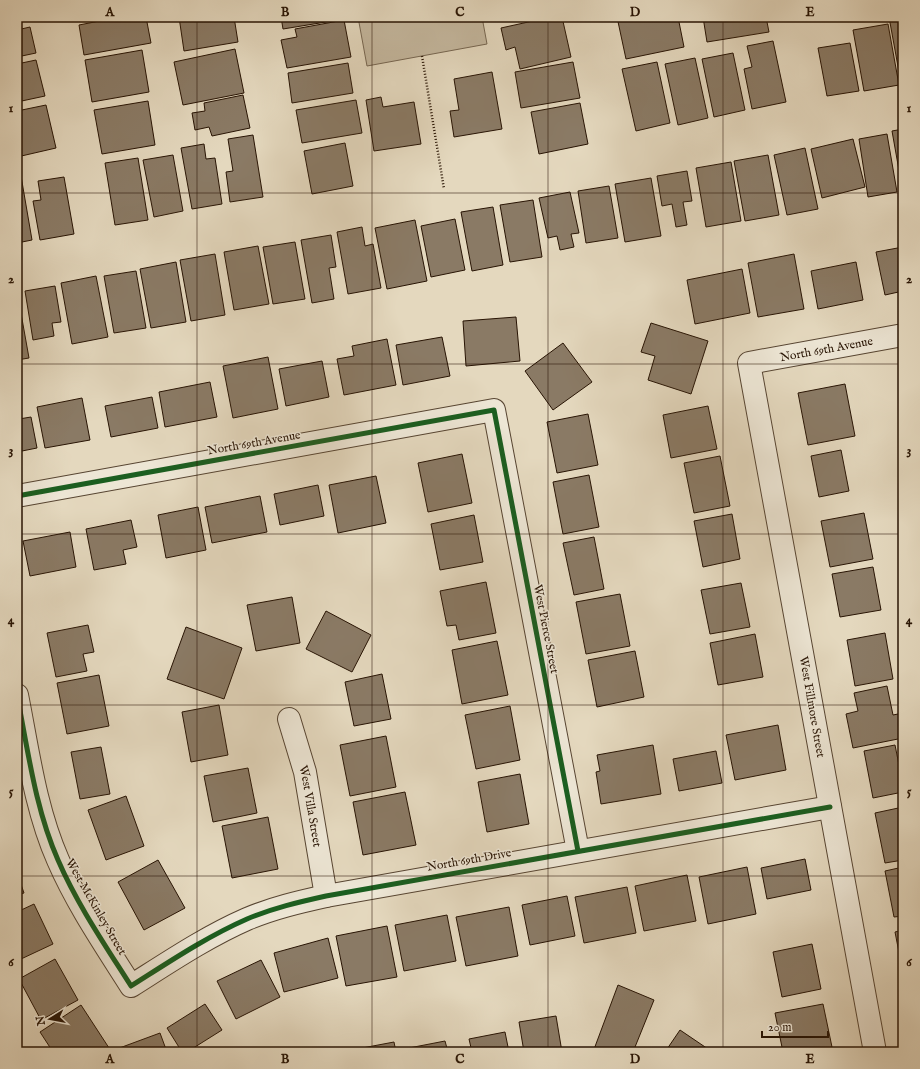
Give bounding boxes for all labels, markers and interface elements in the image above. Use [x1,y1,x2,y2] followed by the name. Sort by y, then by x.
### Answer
[105,4,116,21] text: A
[281,4,290,21] text: B
[455,4,465,21] text: C
[630,4,641,21] text: D
[805,4,815,21] text: E
[9,100,14,117] text: 1
[907,100,912,117] text: 1
[8,271,14,288] text: 2
[906,271,912,288] text: 2
[779,333,874,365] street label: North 69th Avenue
[206,427,302,459] street label: North 69th Avenue
[9,442,14,459] text: 3
[907,442,912,459] text: 3
[530,583,562,675] street label: West Pierce Street
[8,612,15,629] text: 4
[906,612,913,629] text: 4
[796,655,828,759] street label: West Fillmore Street
[296,763,325,848] street label: West Villa Street
[9,783,14,800] text: 5
[907,783,912,800] text: 5
[426,845,513,875] street label: North 69th Drive
[62,856,130,958] street label: West McKinley Street
[8,954,14,971] text: 6
[906,954,912,971] text: 6
[30,999,70,1039] north arrow
[762,1013,828,1039] scale bar
[33,1014,49,1028] text: N
[768,1020,791,1035] text: 20 m
[105,1051,116,1068] text: A
[281,1051,290,1068] text: B
[455,1051,465,1068] text: C
[630,1051,641,1068] text: D
[805,1051,815,1068] text: E

